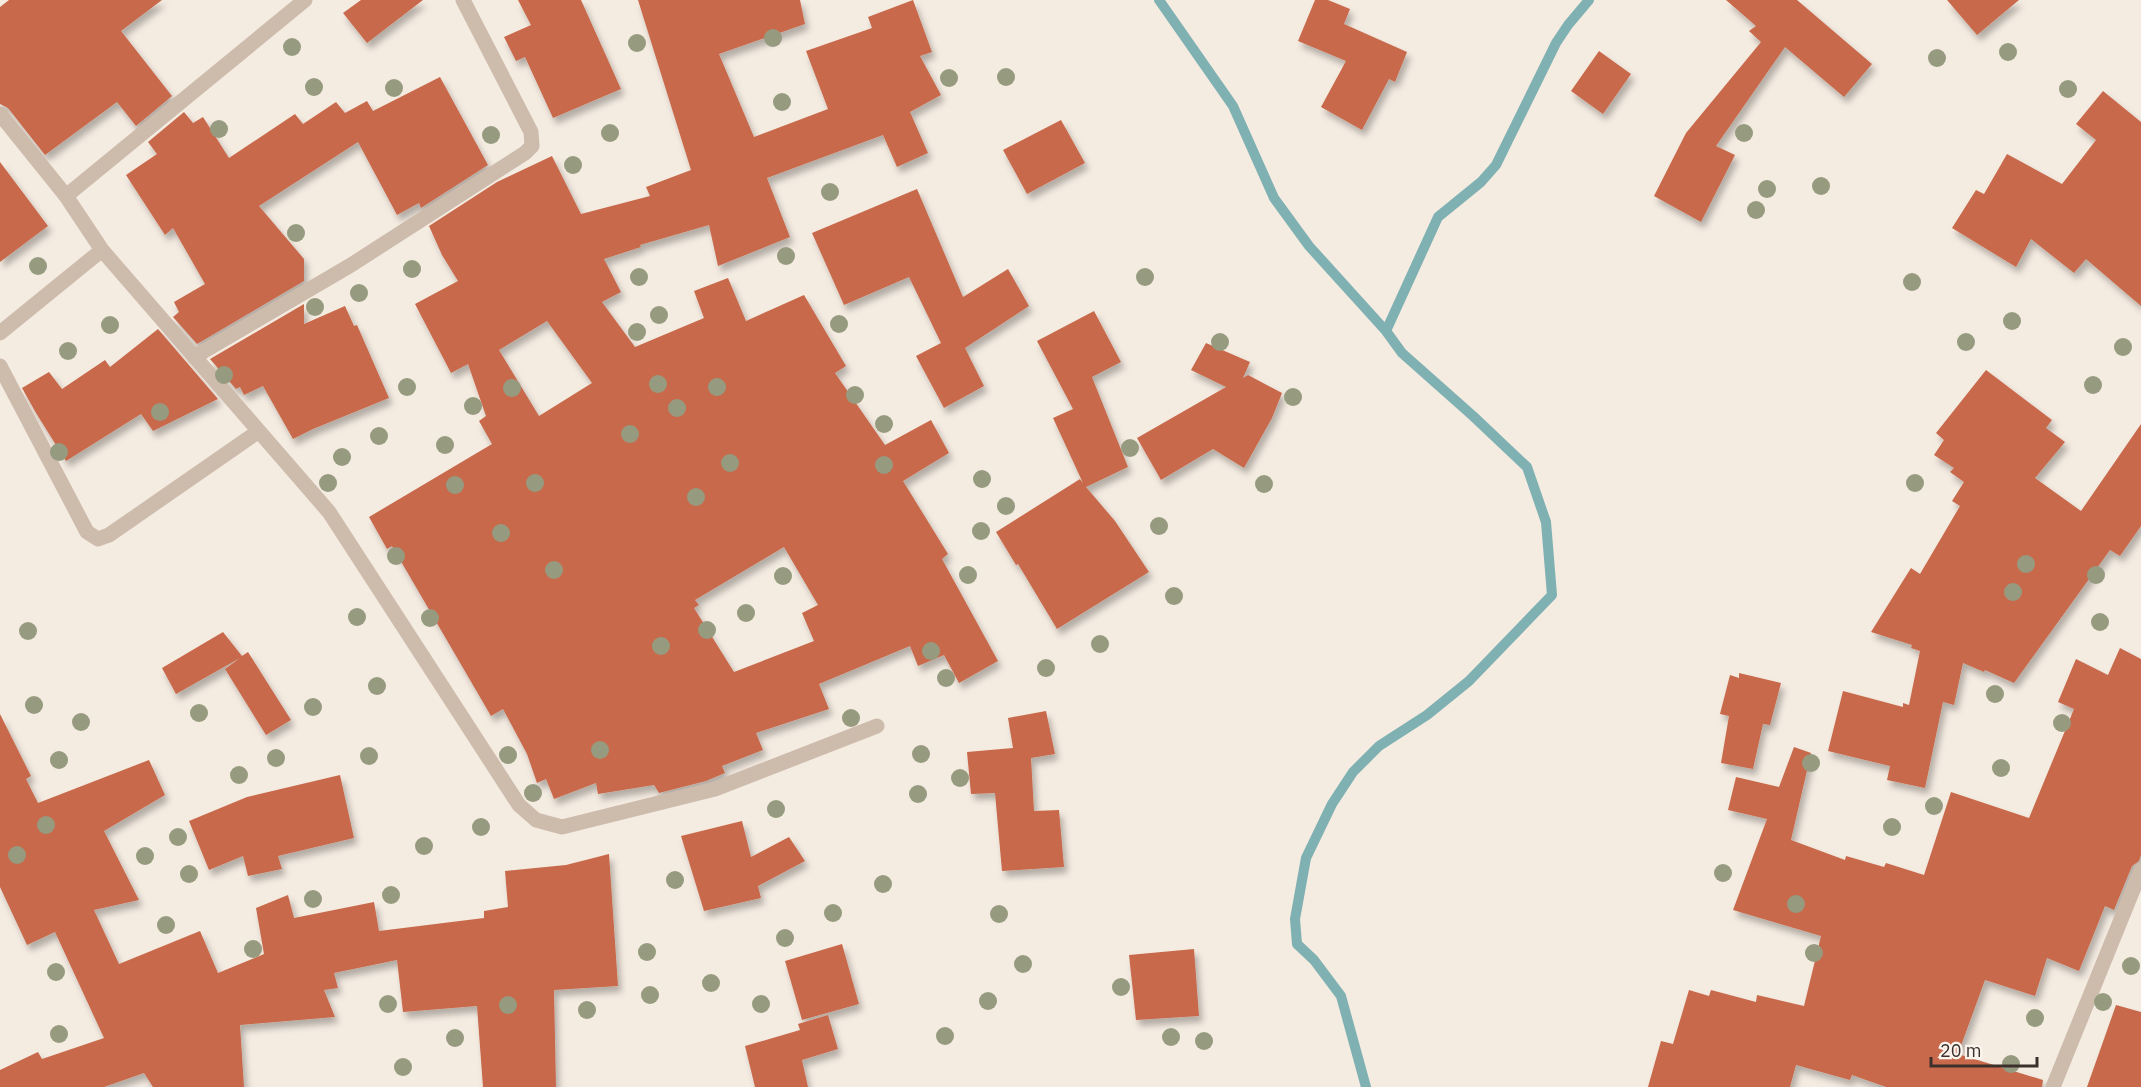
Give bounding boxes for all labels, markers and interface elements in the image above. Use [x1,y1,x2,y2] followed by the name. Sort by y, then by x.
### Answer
[1931,1030,2038,1068] scale bar
[1940,1039,1982,1062] text: 20 m

